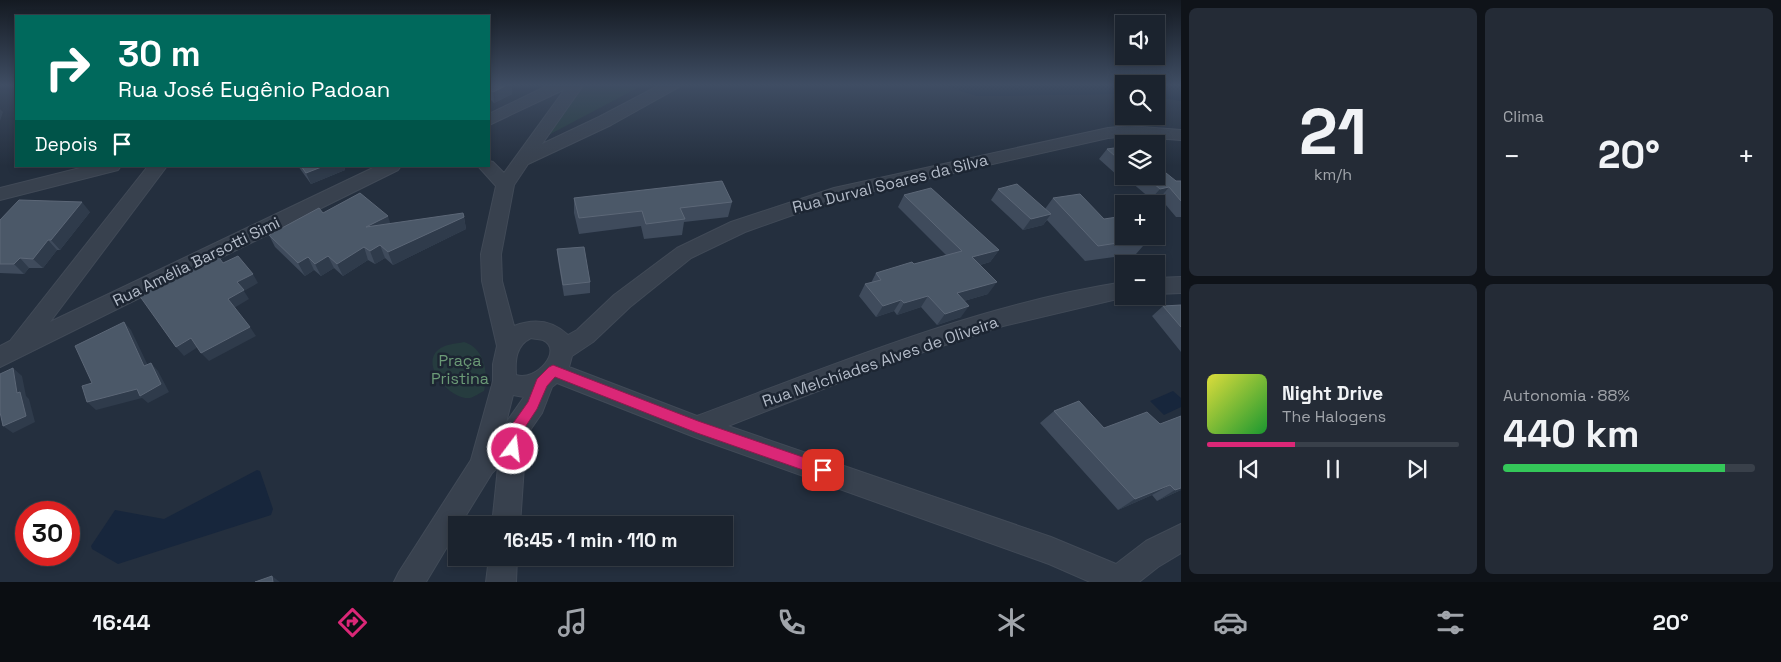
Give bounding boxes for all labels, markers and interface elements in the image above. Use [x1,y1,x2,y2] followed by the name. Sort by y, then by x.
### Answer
[1115,15,1165,305] map controls
[1115,15,1165,65] button: sound
[118,32,201,76] text: 30 m
[35,35,100,100] icon: right
[118,75,390,103] text: Rua José Eugênio Padoan
[1115,75,1165,125] button: search
[1299,90,1367,173] text: 21
[1503,106,1544,127] text: Clima
[108,130,136,158] icon: arrive
[1598,131,1660,179] text: 20°
[35,132,98,157] text: Depois
[1115,135,1165,185] button: layers
[1503,138,1520,174] text: −
[1738,138,1755,174] text: +
[790,149,990,218] street label: Rua Durval Soares da Silva
[1314,164,1352,185] text: km/h
[1115,195,1165,245] button: +
[109,212,283,311] street label: Rua Amélia Barsotti Simi
[1115,255,1165,305] button: −
[759,311,1001,412] street label: Rua Melchíades Alves de Oliveira
[431,350,489,389] park label: Praça Pristina
[1282,381,1383,406] text: Night Drive
[1503,385,1630,406] text: Autonomia · 88%
[1282,406,1386,427] text: The Halogens
[1503,410,1640,458] text: 440 km
[486,422,538,474] position arrow
[802,449,844,491] pin
[1235,455,1263,483] icon: previous
[1319,455,1347,483] icon: pause
[1403,455,1431,483] icon: next
[809,456,837,484] icon: arrive
[15,501,80,566] speed limit sign: 30
[503,528,678,553] text: 16:45 · 1 min · 110 m
[335,605,370,640] icon: directions
[555,605,590,640] icon: music
[774,605,809,640] icon: phone
[994,605,1029,640] icon: climate
[1213,605,1248,640] icon: car
[1433,605,1468,640] icon: filters
[92,608,150,636] text: 16:44
[1653,608,1689,636] text: 20°

